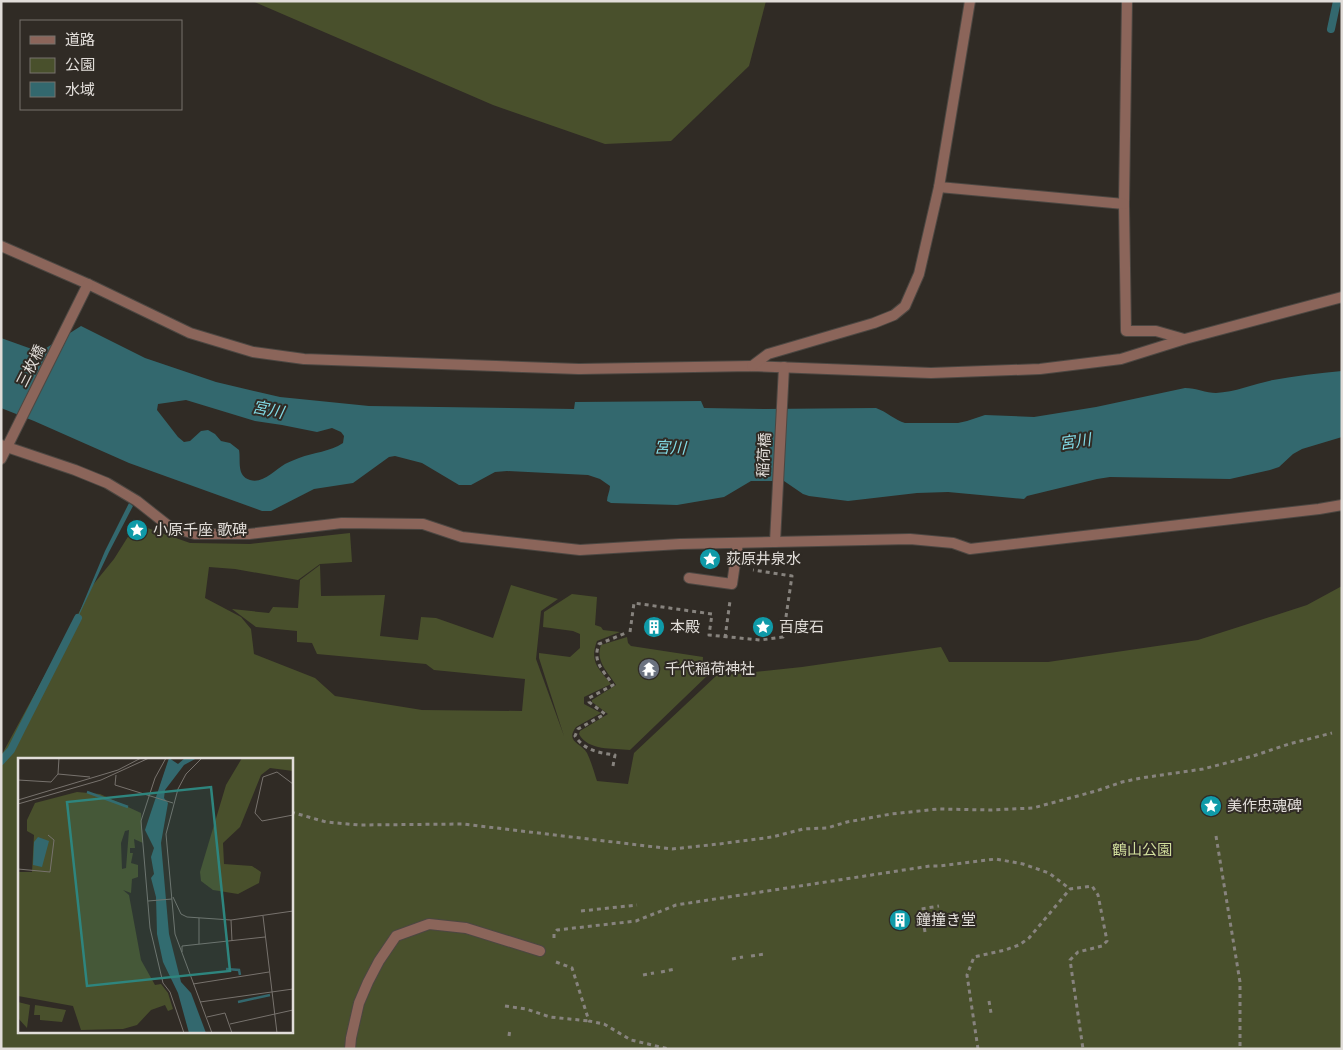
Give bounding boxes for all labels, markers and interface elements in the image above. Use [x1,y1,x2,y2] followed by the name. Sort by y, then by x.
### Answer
[20,20,182,110] legend
[65,31,95,48] text: 道路
[65,56,95,73] text: 公園
[65,81,95,98] text: 水域
[13,342,48,390] street label: 三枚橋
[251,398,287,421] water label: 宮川
[1058,431,1094,452] water label: 宮川
[754,432,773,478] street label: 稲荷橋
[654,438,688,457] water label: 宮川
[125,518,149,542] place icon: 小原千座 歌碑
[153,521,247,538] place label: 小原千座 歌碑
[698,547,722,571] place icon: 荻原井泉水
[726,550,801,567] place label: 荻原井泉水
[642,615,666,639] building icon: 本殿
[751,615,775,639] place icon: 百度石
[670,618,700,635] place label: 本殿
[779,618,824,635] place label: 百度石
[637,657,661,681] temple icon: 千代稲荷神社
[665,660,755,677] place label: 千代稲荷神社
[18,758,292,1032] inset map
[1199,794,1223,818] place icon: 美作忠魂碑
[1227,797,1302,814] place label: 美作忠魂碑
[1112,841,1172,858] park label: 鶴山公園
[888,908,912,932] building icon: 鐘撞き堂
[916,911,976,928] place label: 鐘撞き堂

